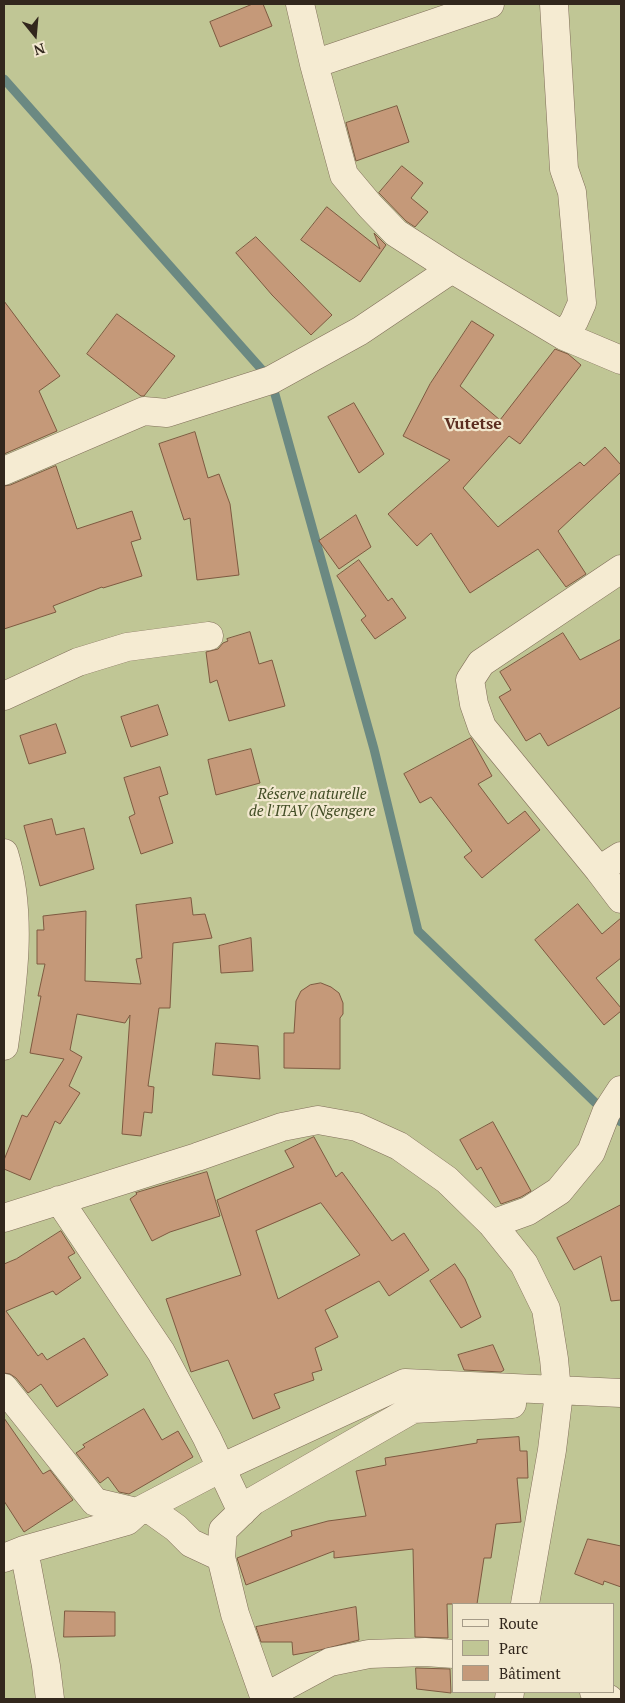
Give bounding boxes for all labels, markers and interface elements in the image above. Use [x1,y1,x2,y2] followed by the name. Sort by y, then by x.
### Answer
[10,10,60,60] north arrow
[32,39,47,60] text: N
[444,414,502,434] district label: Vutetse
[249,786,375,821] park label: Réserve naturelle de l'ITAV (Ngengere
[452,1603,615,1693] legend
[499,1613,538,1633] text: Route
[499,1638,528,1658] text: Parc
[499,1663,561,1683] text: Bâtiment

